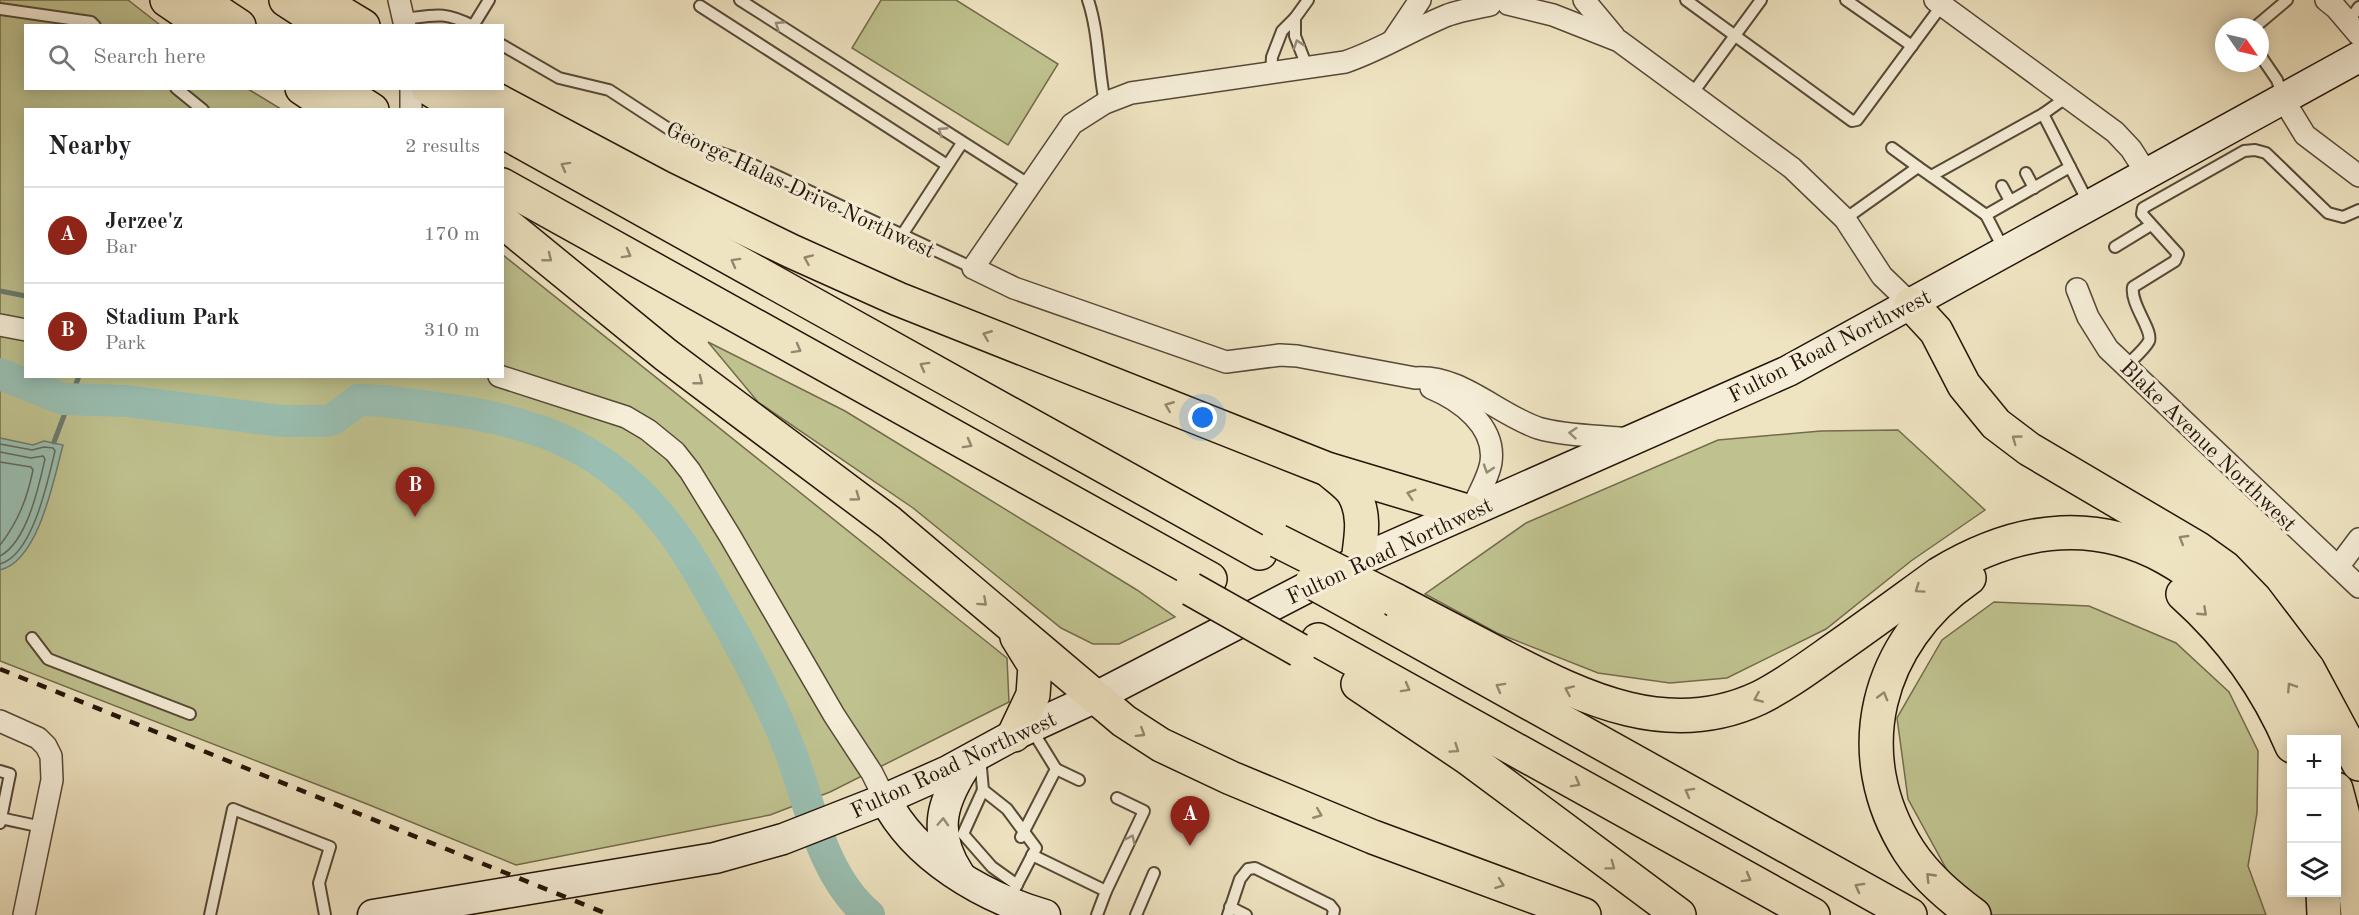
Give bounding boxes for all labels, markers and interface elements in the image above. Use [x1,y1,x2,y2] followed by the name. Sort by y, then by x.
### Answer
[2215,18,2269,72] north arrow
[774,21,785,32] one-way arrow
[24,24,504,90] search box
[1293,39,1306,50] one-way arrow
[45,41,78,74] icon: search
[93,46,206,68] text: Search here
[662,119,938,263] street label: George Halas Drive Northwest
[938,126,948,138] one-way arrow
[48,134,132,160] text: Nearby
[405,137,480,157] text: 2 results
[561,162,571,173] one-way arrow
[105,211,183,233] text: Jerzee'z
[60,225,75,245] text: A
[424,225,480,245] text: 170 m
[105,238,137,258] text: Bar
[621,247,631,259] one-way arrow
[541,250,552,261] one-way arrow
[803,254,814,266] one-way arrow
[731,257,741,269] one-way arrow
[1725,286,1935,408] street label: Fulton Road Northwest
[105,307,240,329] text: Stadium Park
[60,321,75,341] text: B
[424,321,480,341] text: 310 m
[982,330,993,342] one-way arrow
[105,334,146,354] text: Park
[791,342,801,354] one-way arrow
[2115,357,2300,536] street label: Blake Avenue Northwest
[920,362,930,373] one-way arrow
[693,374,704,385] one-way arrow
[1164,401,1175,414] one-way arrow
[1188,403,1217,432] your location
[1568,427,1577,440] one-way arrow
[2011,436,2022,447] one-way arrow
[961,437,972,448] one-way arrow
[1483,463,1495,474] one-way arrow
[396,468,434,517] pin: B
[1406,489,1417,501] one-way arrow
[850,490,861,501] one-way arrow
[1284,494,1496,609] street label: Fulton Road Northwest
[2179,535,2189,547] one-way arrow
[1915,582,1926,593] one-way arrow
[976,595,987,606] one-way arrow
[2196,605,2206,616] one-way arrow
[1400,681,1410,692] one-way arrow
[1496,683,1506,694] one-way arrow
[2287,683,2298,694] one-way arrow
[1565,685,1576,697] one-way arrow
[1753,690,1764,702] one-way arrow
[1876,691,1888,702] one-way arrow
[848,708,1060,823] street label: Fulton Road Northwest
[1135,725,1145,737] one-way arrow
[2287,735,2341,897] map controls
[2287,735,2341,789] button: +
[1448,742,1459,753] one-way arrow
[1570,776,1581,787] one-way arrow
[1684,788,1695,799] one-way arrow
[2287,789,2341,843] button: −
[1170,796,1210,846] pin: A
[1312,807,1323,819] one-way arrow
[936,818,949,827] one-way arrow
[1124,834,1135,845] one-way arrow
[2287,843,2341,897] button: layers
[1605,858,1616,869] one-way arrow
[1741,871,1751,882] one-way arrow
[1926,873,1937,883] one-way arrow
[1494,877,1505,890] one-way arrow
[1855,882,1865,894] one-way arrow

